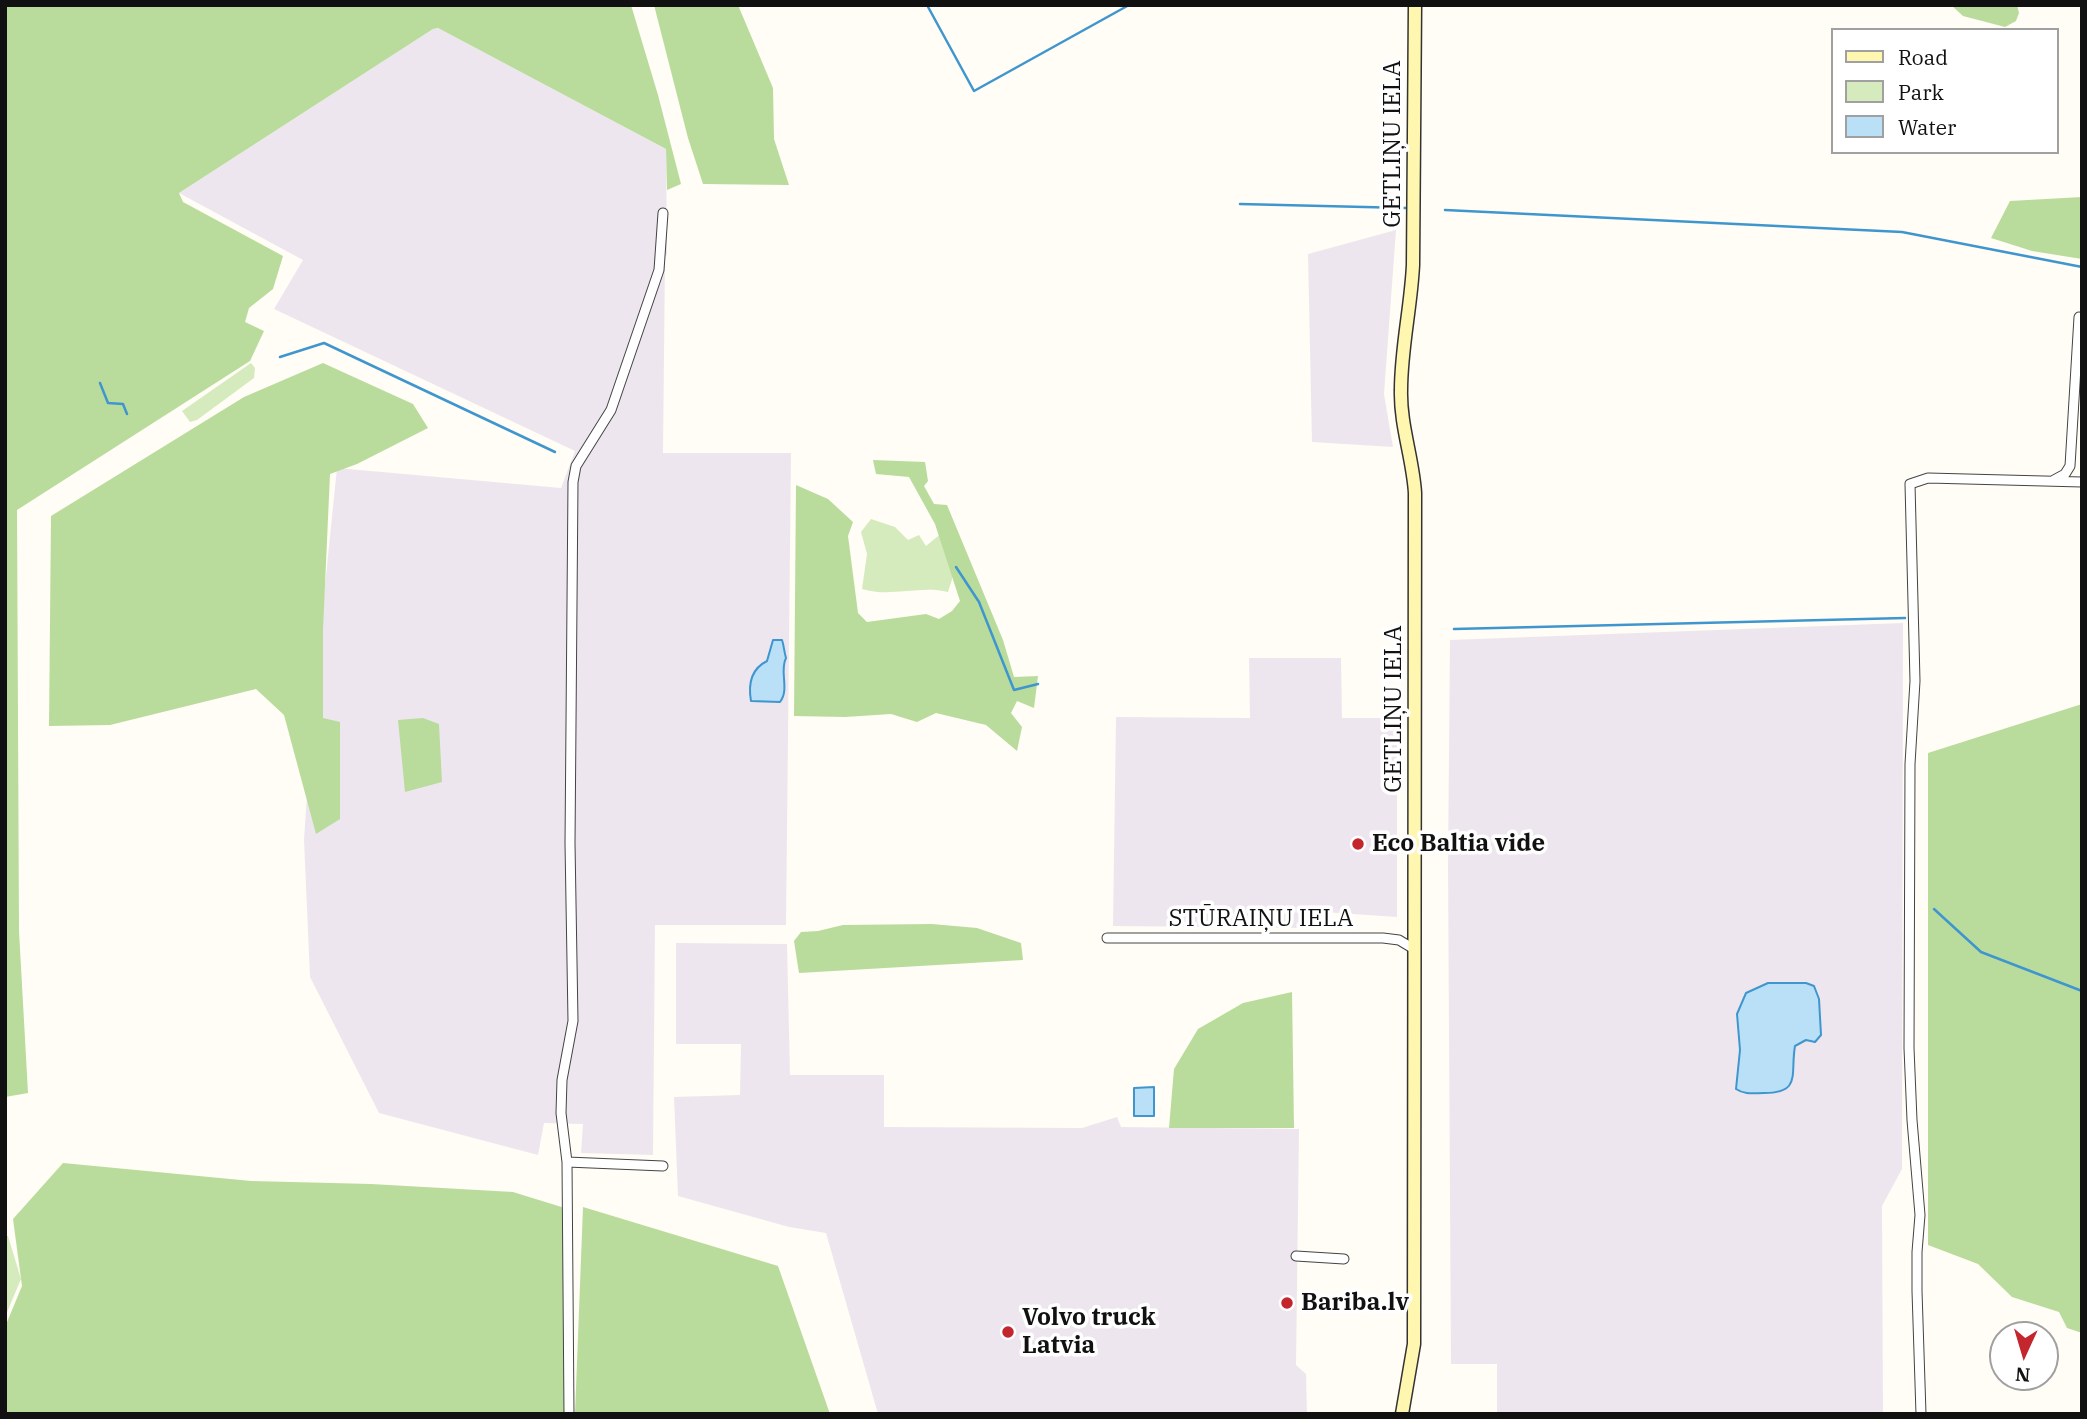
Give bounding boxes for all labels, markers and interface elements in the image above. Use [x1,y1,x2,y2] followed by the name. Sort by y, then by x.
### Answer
[1832,28,2059,154] legend
[1898,43,1948,71] text: Road
[1379,60,1407,228] street label: GETLIŅU IELA
[1898,78,1944,106] text: Park
[1898,113,1956,141] text: Water
[1380,625,1408,793] street label: GETLIŅU IELA
[1372,830,1545,858] place label: Eco Baltia vide
[1350,836,1366,852] marker: Eco Baltia vide
[1169,905,1353,933] street label: STŪRAIŅU IELA
[1301,1289,1409,1317] place label: Bariba.lv
[1279,1295,1295,1311] marker: Bariba.lv
[1022,1304,1156,1360] place label: Volvo truck Latvia
[1989,1321,2059,1391] north arrow
[1000,1324,1016,1340] marker: Volvo truck Latvia
[2014,1362,2031,1387] text: N

